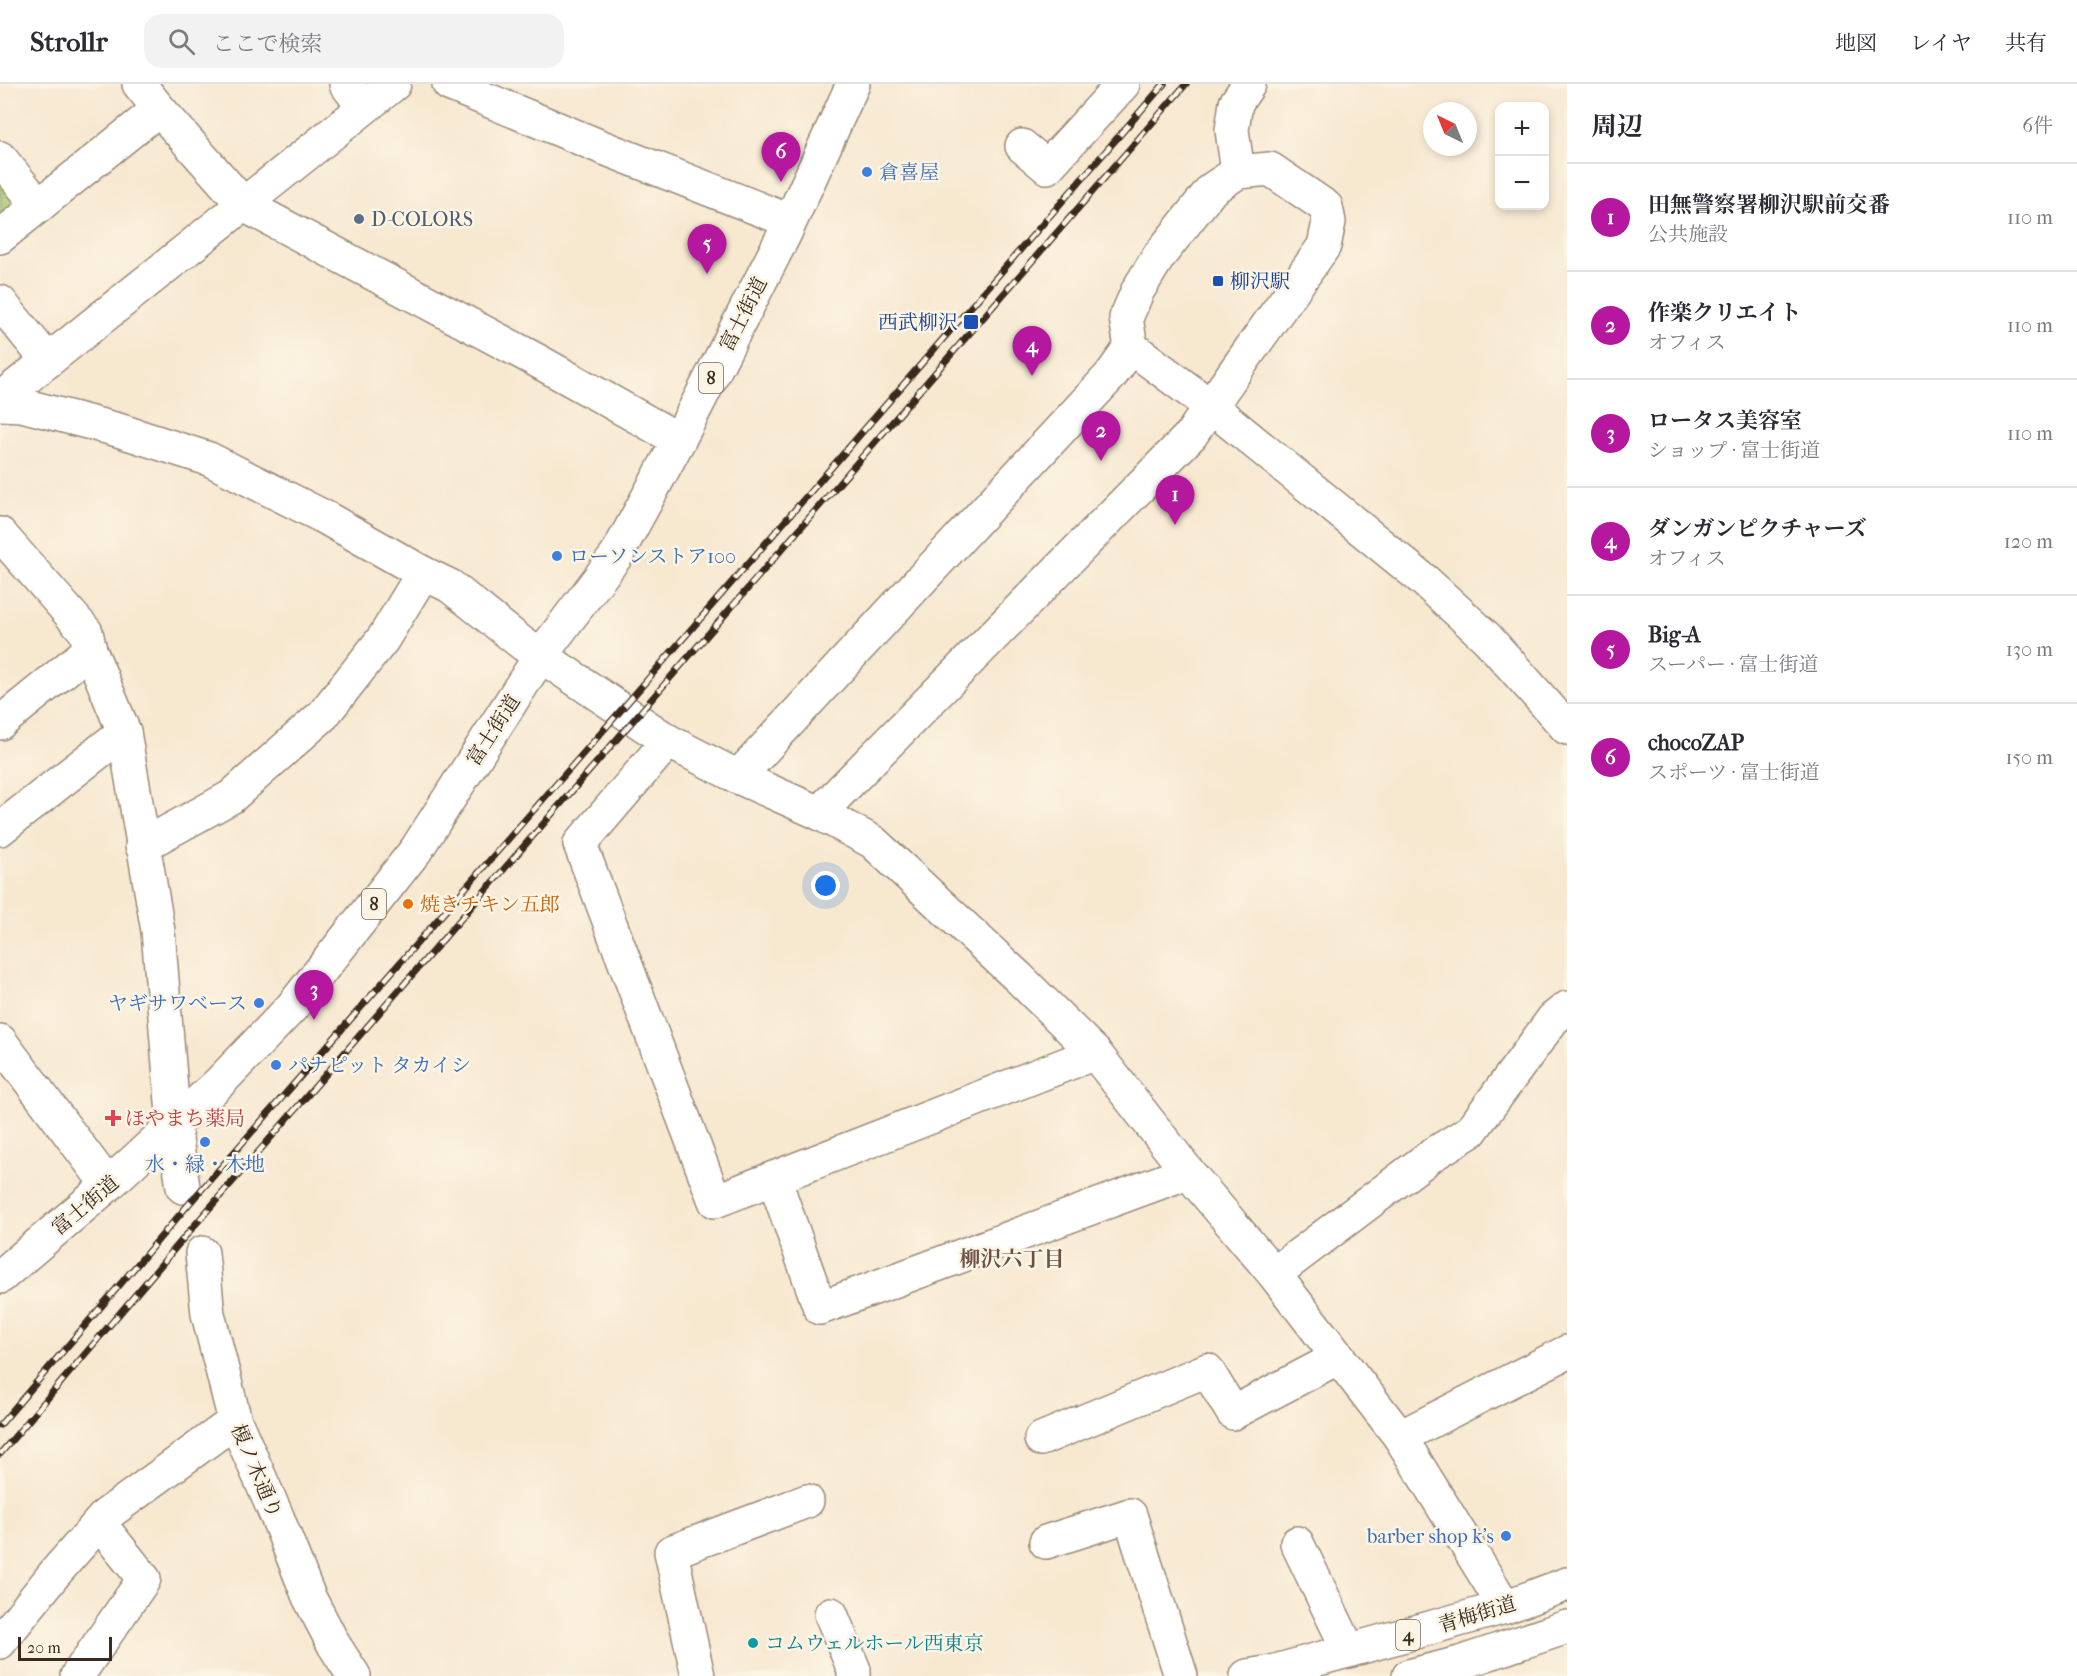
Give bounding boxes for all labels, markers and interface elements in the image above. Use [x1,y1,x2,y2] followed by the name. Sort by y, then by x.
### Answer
[144,14,564,68] search box
[30,25,108,58] text: Strollr
[165,25,198,58] icon: search
[213,31,323,57] text: ここで検索
[1835,31,1877,55] text: 地図
[1910,31,1972,55] text: レイヤ
[2005,31,2047,55] text: 共有
[1423,102,1477,156] north arrow
[1495,102,1549,210] map controls
[1495,102,1549,156] button: +
[1591,111,1643,142] text: 周辺
[2022,114,2053,137] text: 6件
[762,132,800,182] pin: 6
[1495,156,1549,210] button: −
[879,161,939,184] place label: 倉喜屋
[860,165,874,179] marker: 倉喜屋
[1648,192,1890,218] text: 田無警察署柳沢駅前交番
[1607,206,1614,229] text: 1
[2007,206,2053,229] text: 110 m
[371,208,473,231] place label: D-COLORS
[352,212,366,226] marker: D-COLORS
[1648,223,1728,246] text: 公共施設
[688,224,726,274] pin: 5
[1230,270,1290,293] place label: 柳沢駅
[715,273,772,355] street label: 富士街道
[1211,274,1225,288] marker: 柳沢駅
[1648,300,1802,326] text: 作楽クリエイト
[878,311,958,334] place label: 西武柳沢
[962,313,980,331] marker: 西武柳沢
[1605,314,1616,337] text: 2
[2007,314,2053,337] text: 110 m
[1012,326,1052,376] pin: 4
[1648,331,1726,354] text: オフィス
[699,363,723,393] road number: 8
[1648,408,1802,434] text: ロータス美容室
[1082,412,1120,461] pin: 2
[1606,422,1615,445] text: 3
[2007,422,2053,445] text: 110 m
[1648,439,1820,462] text: ショップ · 富士街道
[1156,476,1194,525] pin: 1
[1648,516,1866,542] text: ダンガンピクチャーズ
[1605,530,1616,553] text: 4
[2004,530,2053,553] text: 120 m
[569,545,736,568] place label: ローソンストア100
[1648,547,1726,570] text: オフィス
[550,549,564,563] marker: ローソンストア100
[1648,622,1700,648] text: Big-A
[1606,638,1615,661] text: 5
[2006,638,2053,661] text: 130 m
[1648,653,1819,676] text: スーパー · 富士街道
[462,690,525,770] street label: 富士街道
[1648,730,1744,756] text: chocoZAP
[1605,746,1616,769] text: 6
[2005,746,2053,769] text: 150 m
[1648,761,1820,784] text: スポーツ · 富士街道
[811,871,840,900] your location
[362,889,386,919] road number: 8
[420,893,560,916] place label: 焼きチキン五郎
[401,897,415,911] marker: 焼きチキン五郎
[294,970,334,1020] pin: 3
[108,992,247,1015] place label: ヤギサワベース
[252,996,266,1010] marker: ヤギサワベース
[288,1054,471,1077] place label: パナピット タカイシ
[269,1058,283,1072] marker: パナピット タカイシ
[125,1107,245,1130] place label: ほやまち薬局
[106,1111,120,1125] marker: ほやまち薬局
[198,1135,212,1149] marker: 水・緑・木地
[145,1153,265,1176] place label: 水・緑・木地
[47,1171,123,1240] street label: 富士街道
[960,1247,1065,1271] district label: 柳沢六丁目
[226,1421,287,1522] street label: 榎ノ木通り
[1366,1525,1494,1548] place label: barber shop k's
[1499,1529,1513,1543] marker: barber shop k's
[1436,1592,1519,1637] street label: 青梅街道
[1396,1620,1420,1650] road number: 4
[765,1632,984,1655] place label: コムウェルホール西東京
[18,1634,112,1662] scale bar
[746,1636,760,1650] marker: コムウェルホール西東京
[27,1638,61,1657] text: 20 m

